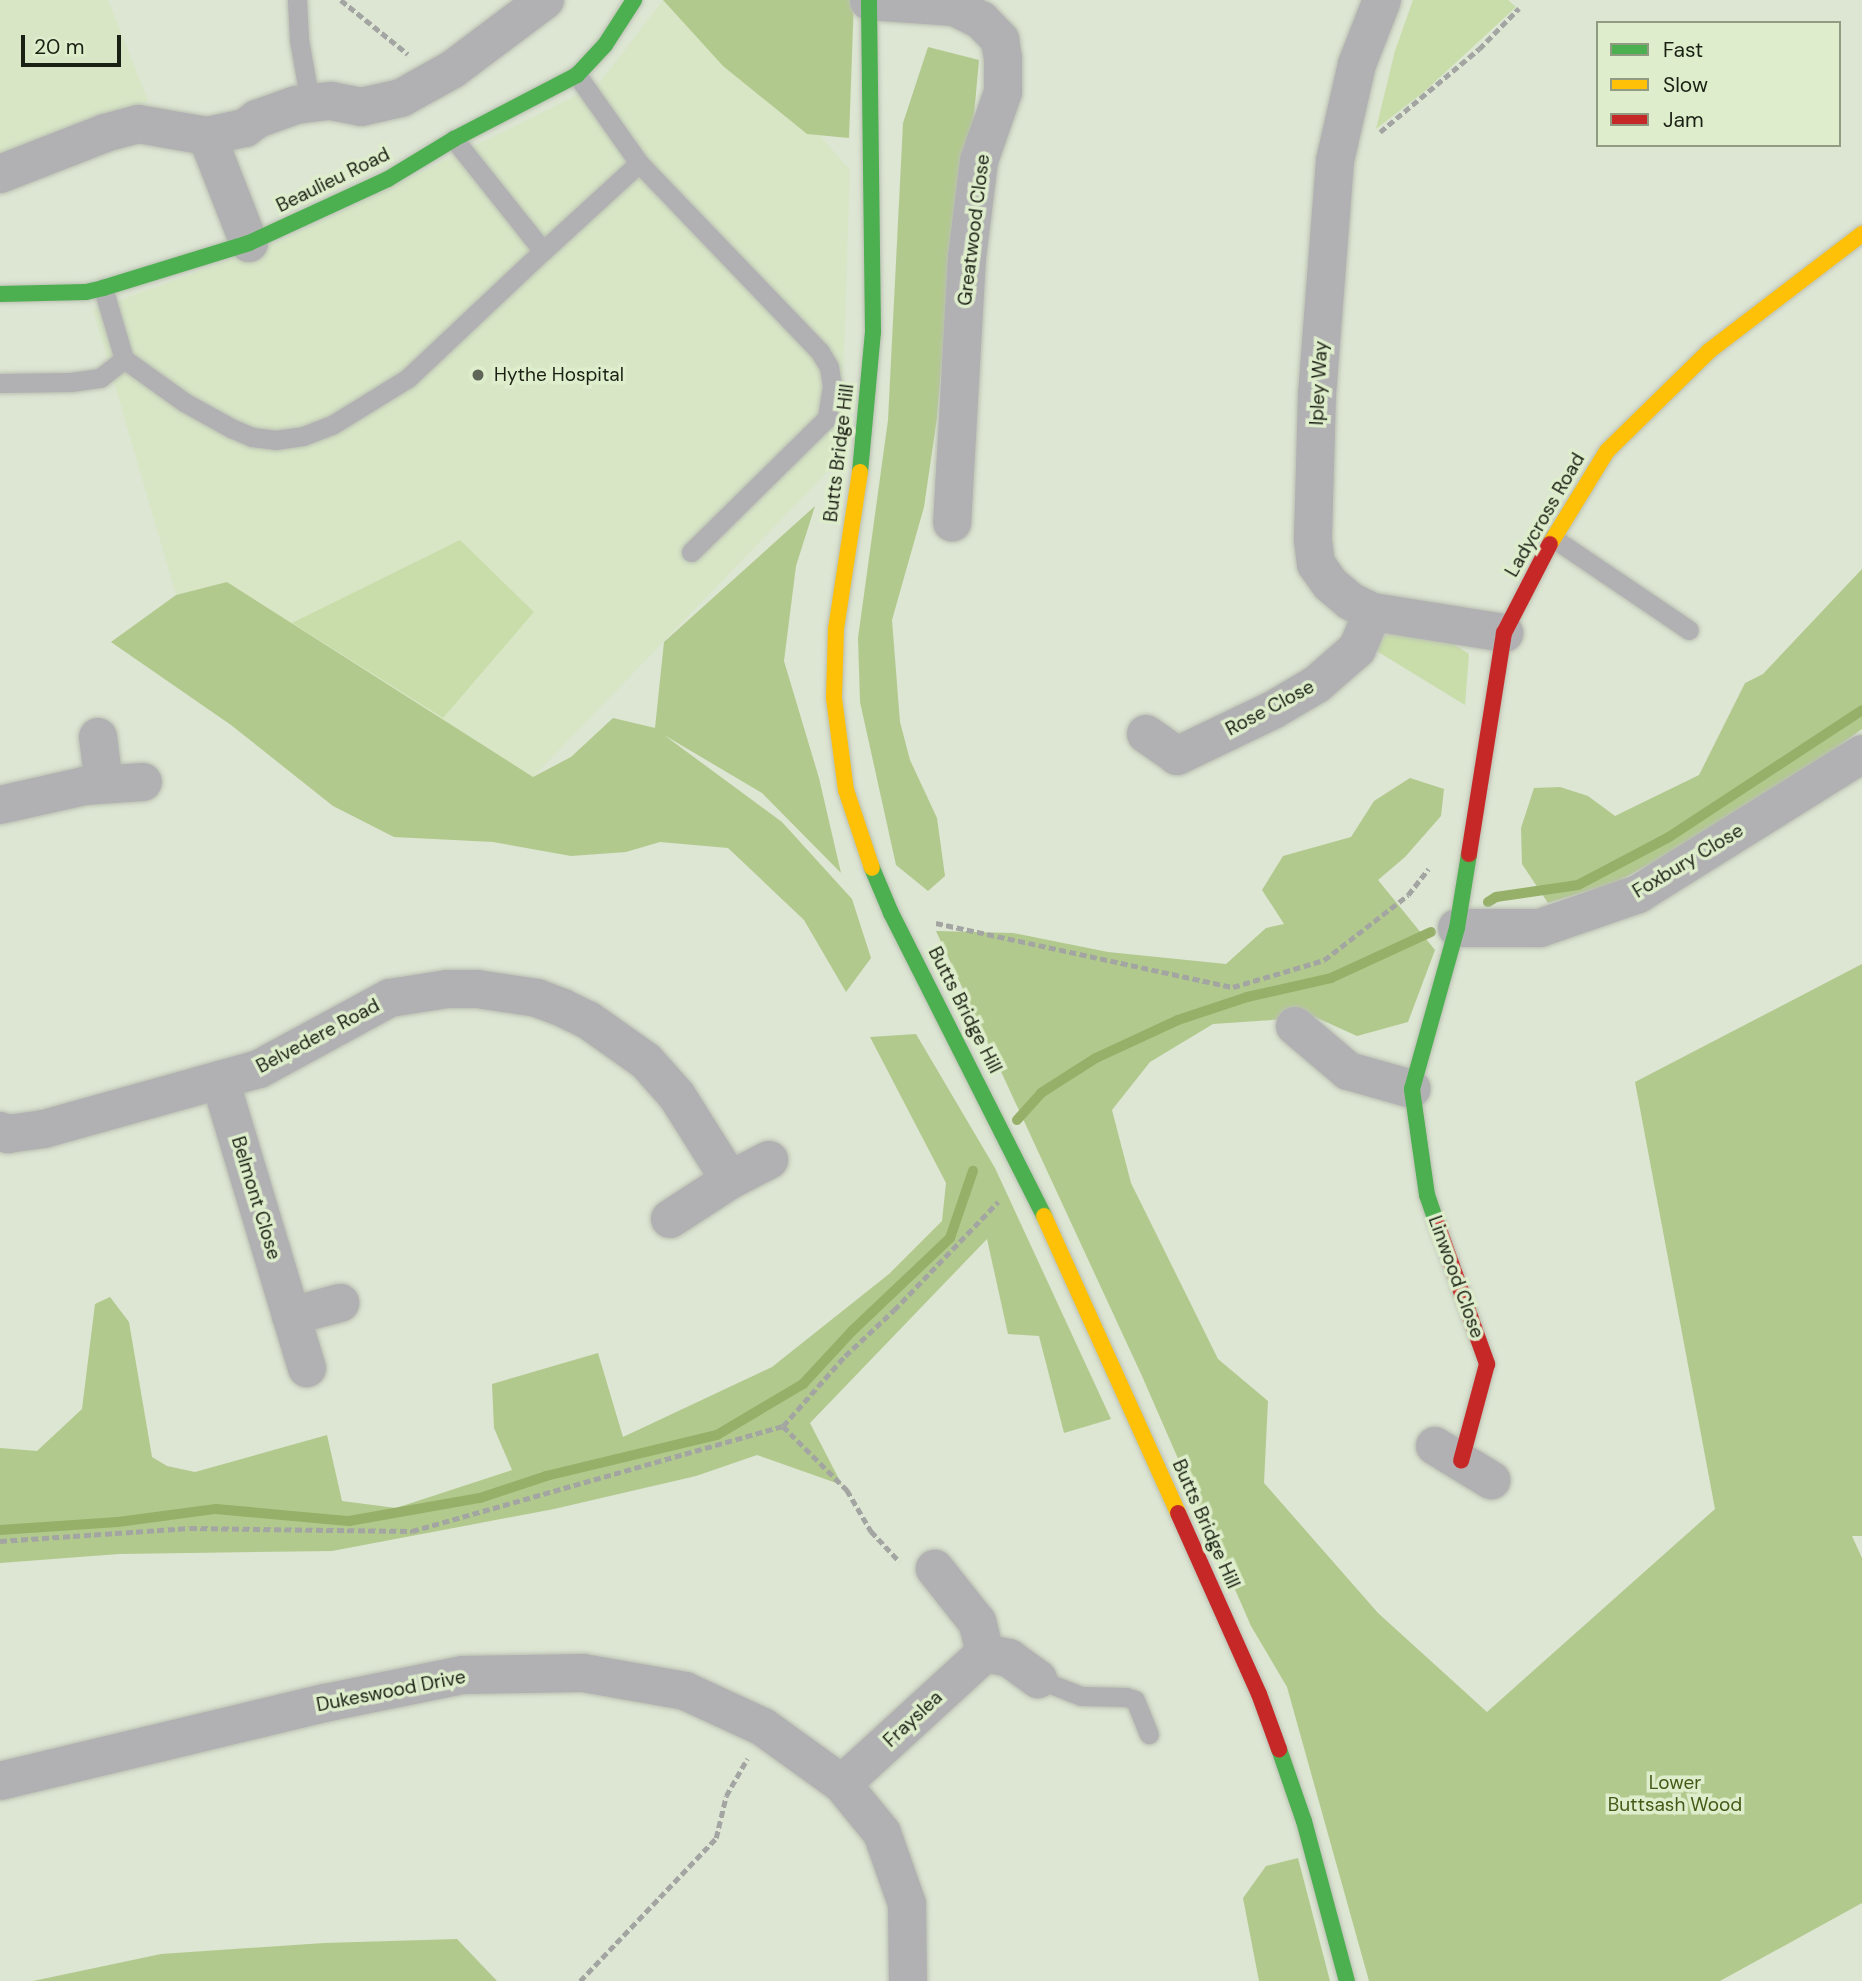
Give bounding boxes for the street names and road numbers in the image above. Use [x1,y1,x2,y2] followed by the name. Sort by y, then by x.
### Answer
[273,143,393,217] street label: Beaulieu Road
[953,153,995,307] street label: Greatwood Close
[1305,340,1333,426] street label: Ipley Way
[819,383,859,523] street label: Butts Bridge Hill
[1500,449,1590,581] street label: Ladycross Road
[1222,675,1318,741] street label: Rose Close
[1629,819,1747,903] street label: Foxbury Close
[923,943,1007,1077] street label: Butts Bridge Hill
[252,994,384,1078] street label: Belvedere Road
[226,1134,286,1262] street label: Belmont Close
[1423,1213,1489,1341] street label: Linwood Close
[1167,1456,1245,1592] street label: Butts Bridge Hill
[314,1665,468,1717] street label: Dukeswood Drive
[879,1686,947,1752] street label: Frayslea

